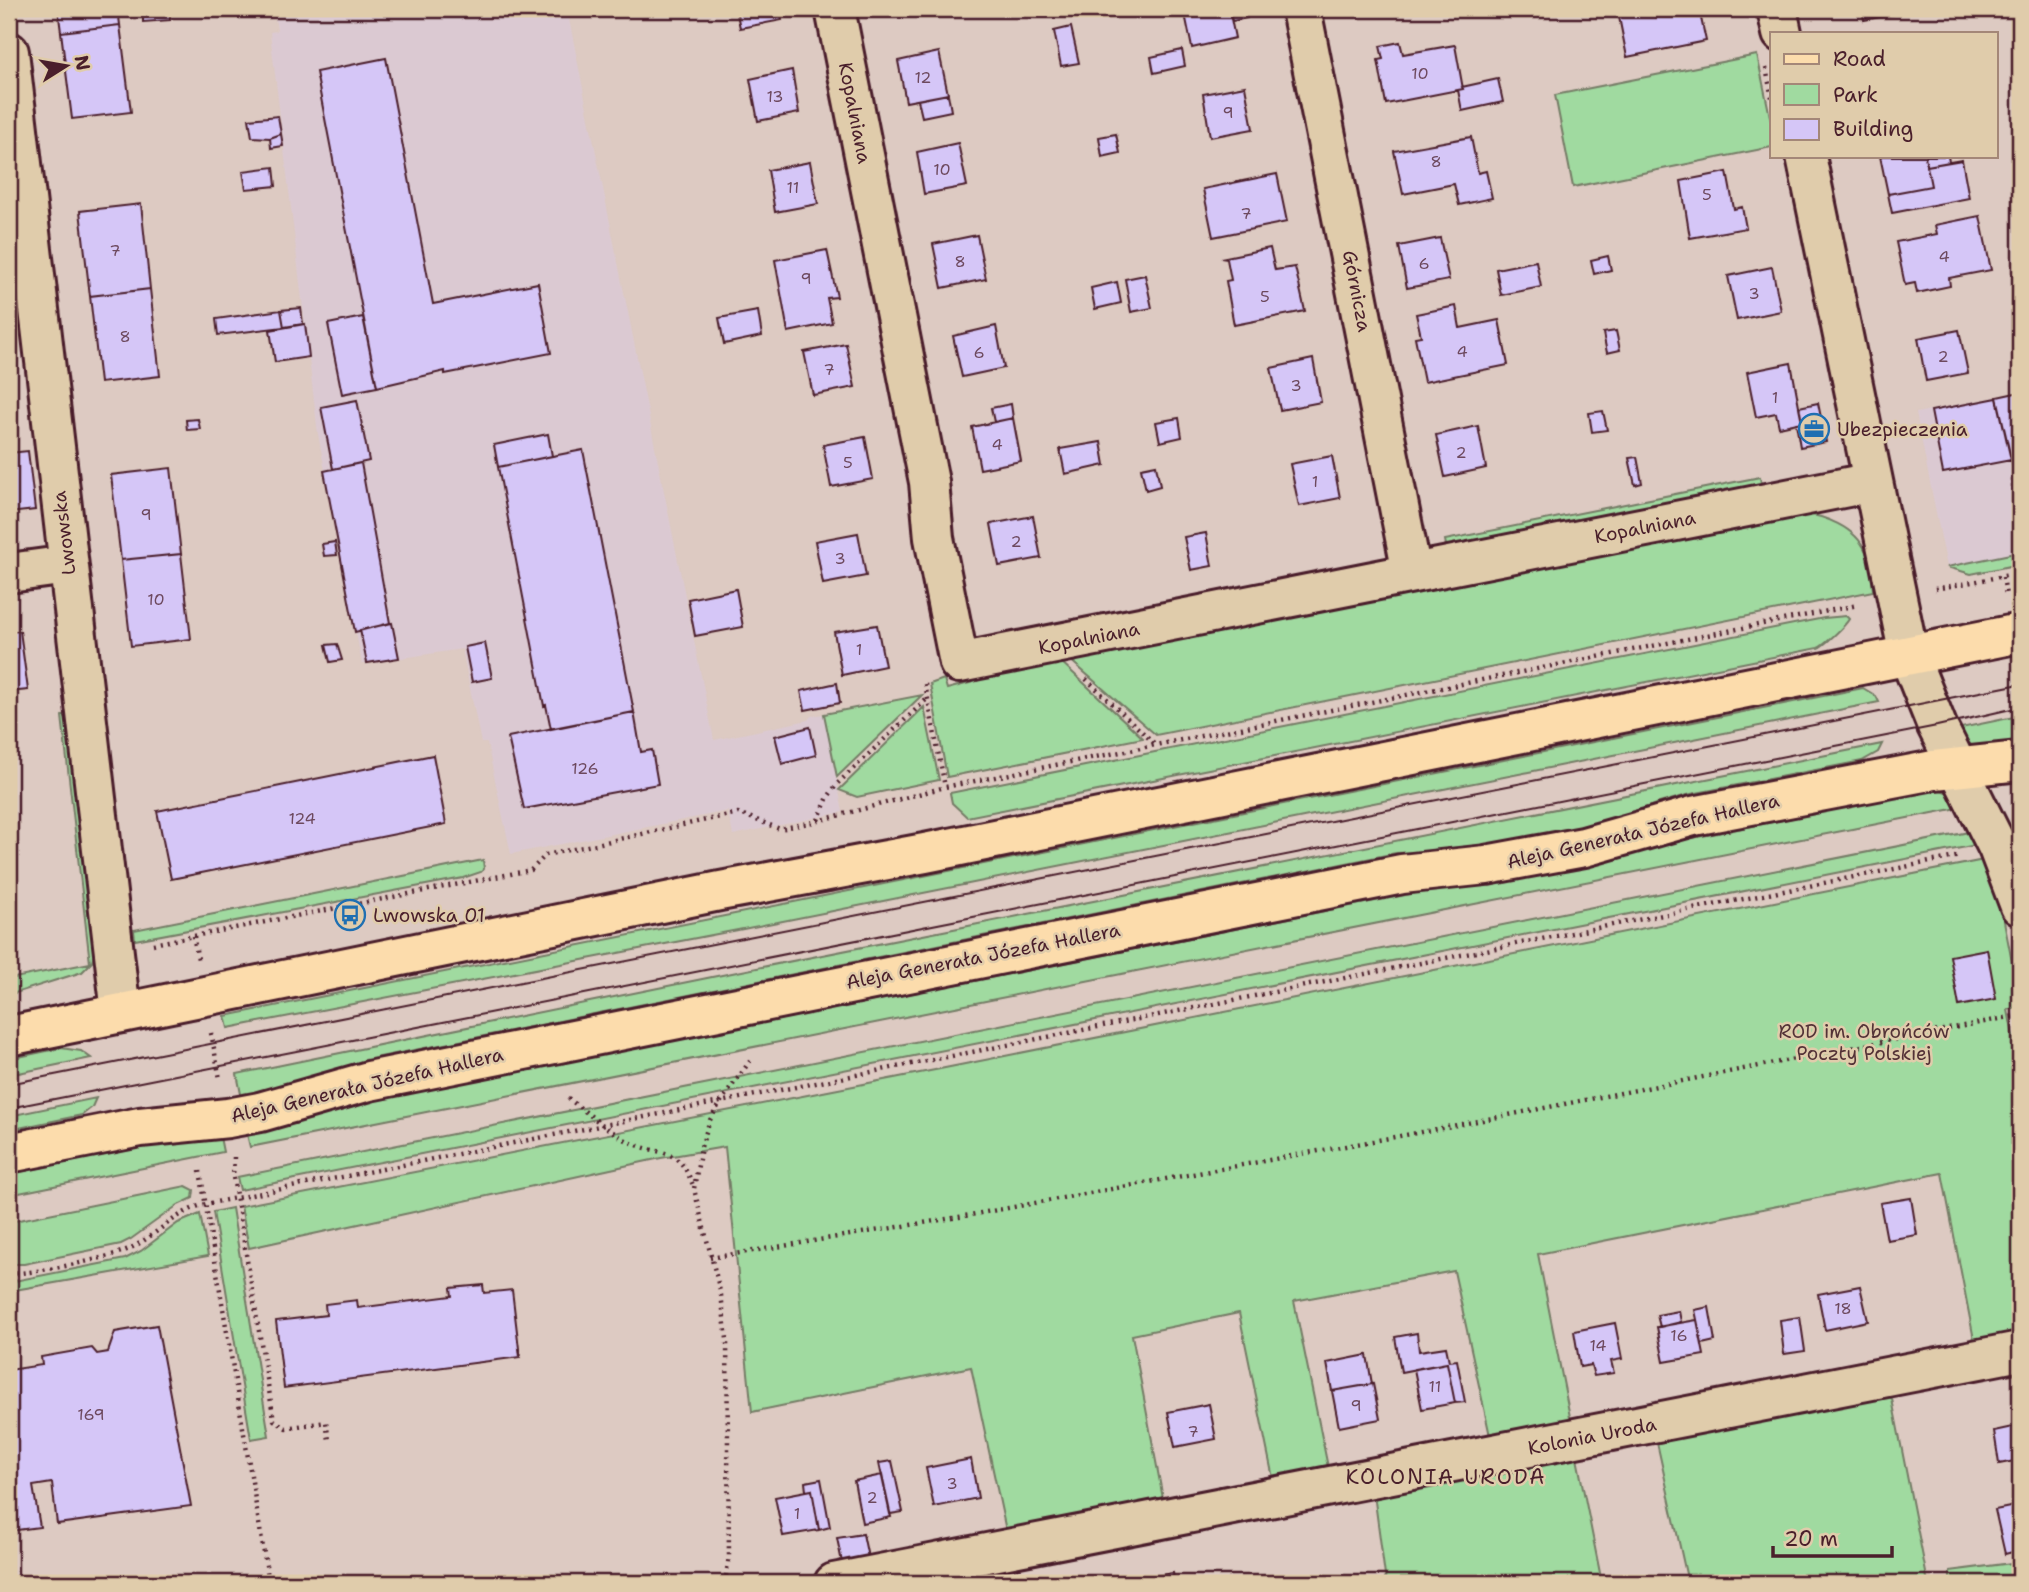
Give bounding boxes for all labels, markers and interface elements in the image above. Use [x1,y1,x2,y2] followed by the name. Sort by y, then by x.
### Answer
[32,32,102,102] north arrow
[1770,32,1997,158] legend
[1833,45,1886,73] text: Road
[68,53,96,73] text: N
[833,60,877,166] street label: Kopalniana
[1411,63,1429,84] house number: 10
[914,67,932,88] house number: 12
[1833,81,1878,109] text: Park
[766,86,784,107] house number: 13
[1222,102,1234,123] house number: 9
[1833,115,1913,143] text: Building
[1430,151,1442,172] house number: 8
[933,159,951,180] house number: 10
[787,177,799,198] house number: 11
[1702,184,1712,205] house number: 5
[1240,203,1252,224] house number: 7
[109,240,121,261] house number: 7
[1938,246,1950,267] house number: 4
[1337,248,1377,334] street label: Górnicza
[954,251,966,272] house number: 8
[1418,253,1430,274] house number: 6
[800,268,812,289] house number: 9
[1748,283,1760,304] house number: 3
[1260,286,1270,307] house number: 5
[119,326,131,347] house number: 8
[1456,341,1468,362] house number: 4
[973,342,985,363] house number: 6
[1937,346,1949,367] house number: 2
[823,359,835,380] house number: 7
[1290,375,1302,396] house number: 3
[1772,387,1778,408] house number: 1
[1797,412,1831,446] office icon: Ubezpieczenia
[1837,417,1968,442] place label: Ubezpieczenia
[991,434,1003,455] house number: 4
[1455,442,1467,463] house number: 2
[843,452,853,473] house number: 5
[1312,471,1318,492] house number: 1
[46,489,82,577] street label: Lwowska
[140,504,152,525] house number: 9
[1592,505,1698,549] street label: Kopalniana
[1010,531,1022,552] house number: 2
[834,548,846,569] house number: 3
[147,589,165,610] house number: 10
[1036,616,1142,660] street label: Kopalniana
[856,639,862,660] house number: 1
[571,758,599,779] house number: 126
[1504,787,1782,875] street label: Aleja Generała Józefa Hallera
[288,808,316,829] house number: 124
[333,898,367,932] bus stop icon: Lwowska 01
[373,903,485,928] place label: Lwowska 01
[844,917,1122,995] street label: Aleja Generała Józefa Hallera
[1779,1019,1949,1066] park label: ROD im. Obrońców Poczty Polskiej
[228,1041,506,1129] street label: Aleja Generała Józefa Hallera
[1834,1298,1852,1319] house number: 18
[1670,1325,1688,1346] house number: 16
[1589,1335,1607,1356] house number: 14
[1429,1376,1441,1397] house number: 11
[1350,1395,1362,1416] house number: 9
[77,1404,105,1425] house number: 169
[1526,1411,1659,1461] street label: Kolonia Uroda
[1187,1421,1199,1442] house number: 7
[1345,1463,1547,1491] district label: KOLONIA URODA
[946,1473,958,1494] house number: 3
[866,1487,878,1508] house number: 2
[794,1503,800,1524] house number: 1
[1773,1515,1892,1559] scale bar
[1784,1525,1838,1553] text: 20 m

